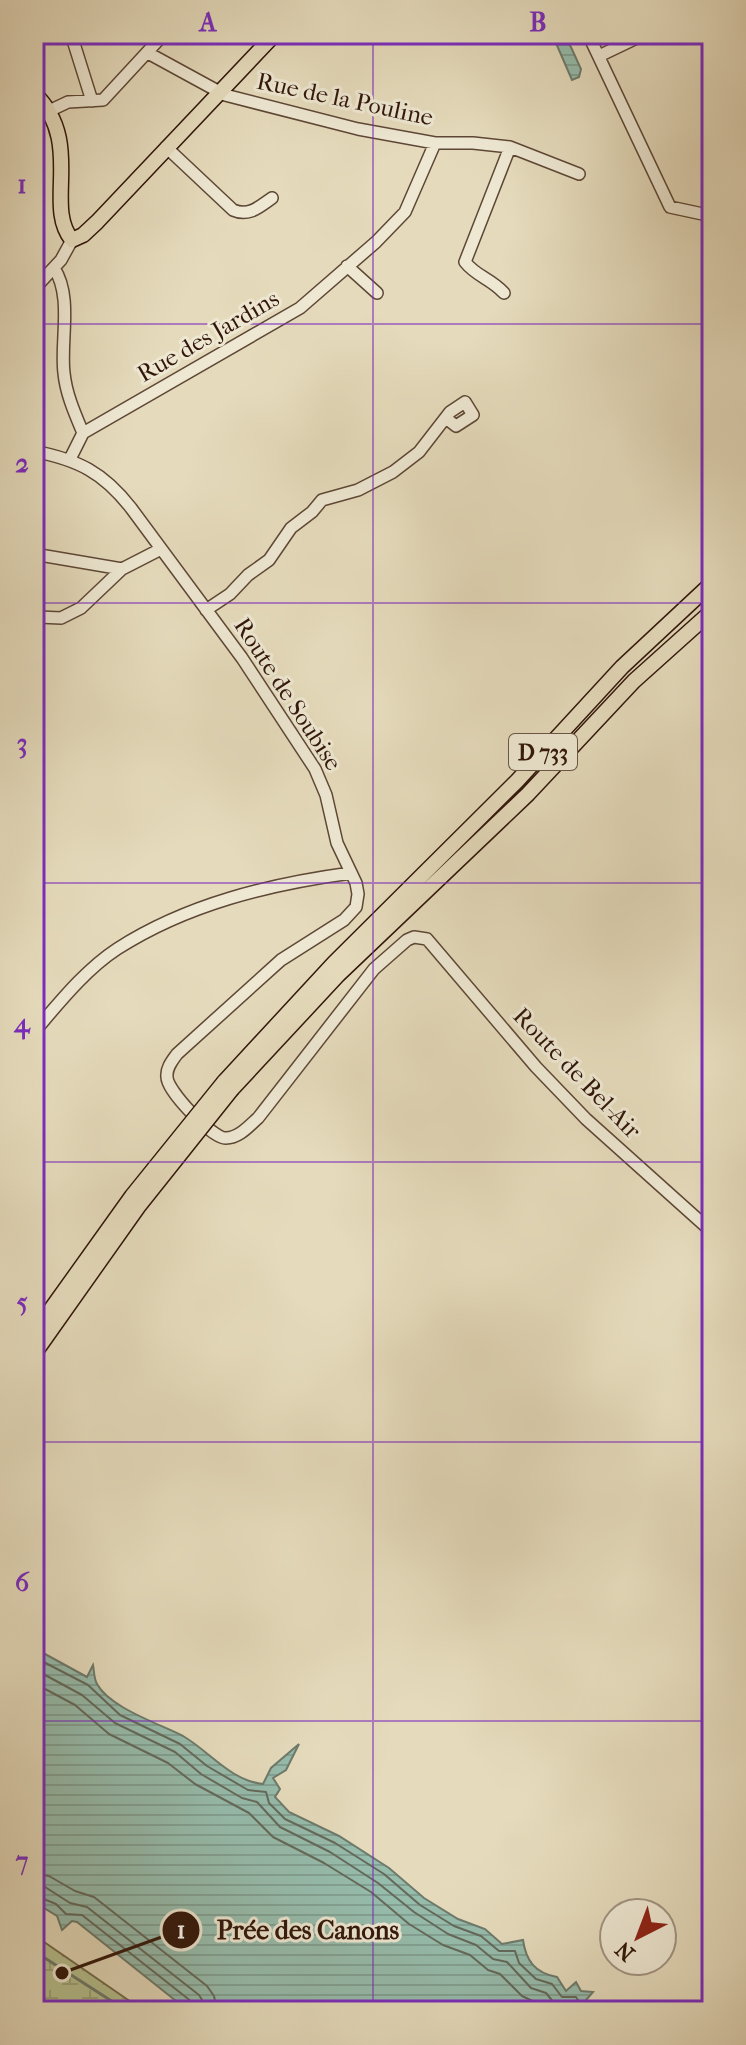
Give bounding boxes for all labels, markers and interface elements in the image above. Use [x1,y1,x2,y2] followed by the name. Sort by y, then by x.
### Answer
[198,7,218,38] text: A
[530,7,547,38] text: B
[254,67,436,131] street label: Rue de la Pouline
[17,169,27,200] text: 1
[132,284,284,388] street label: Rue des Jardins
[15,448,29,479] text: 2
[228,612,348,776] street label: Route de Soubise
[17,728,27,759] text: 3
[509,734,577,770] road number: D 733
[507,1002,647,1145] street label: Route de Bel-Air
[13,1008,31,1040] text: 4
[16,1287,28,1318] text: 5
[15,1567,30,1598] text: 6
[15,1846,29,1877] text: 7
[598,1897,678,1977] north arrow
[161,1905,415,1955] callout: Prée des Canons
[217,1915,400,1946] text: Prée des Canons
[177,1916,185,1944] text: 1
[610,1936,640,1966] text: N

